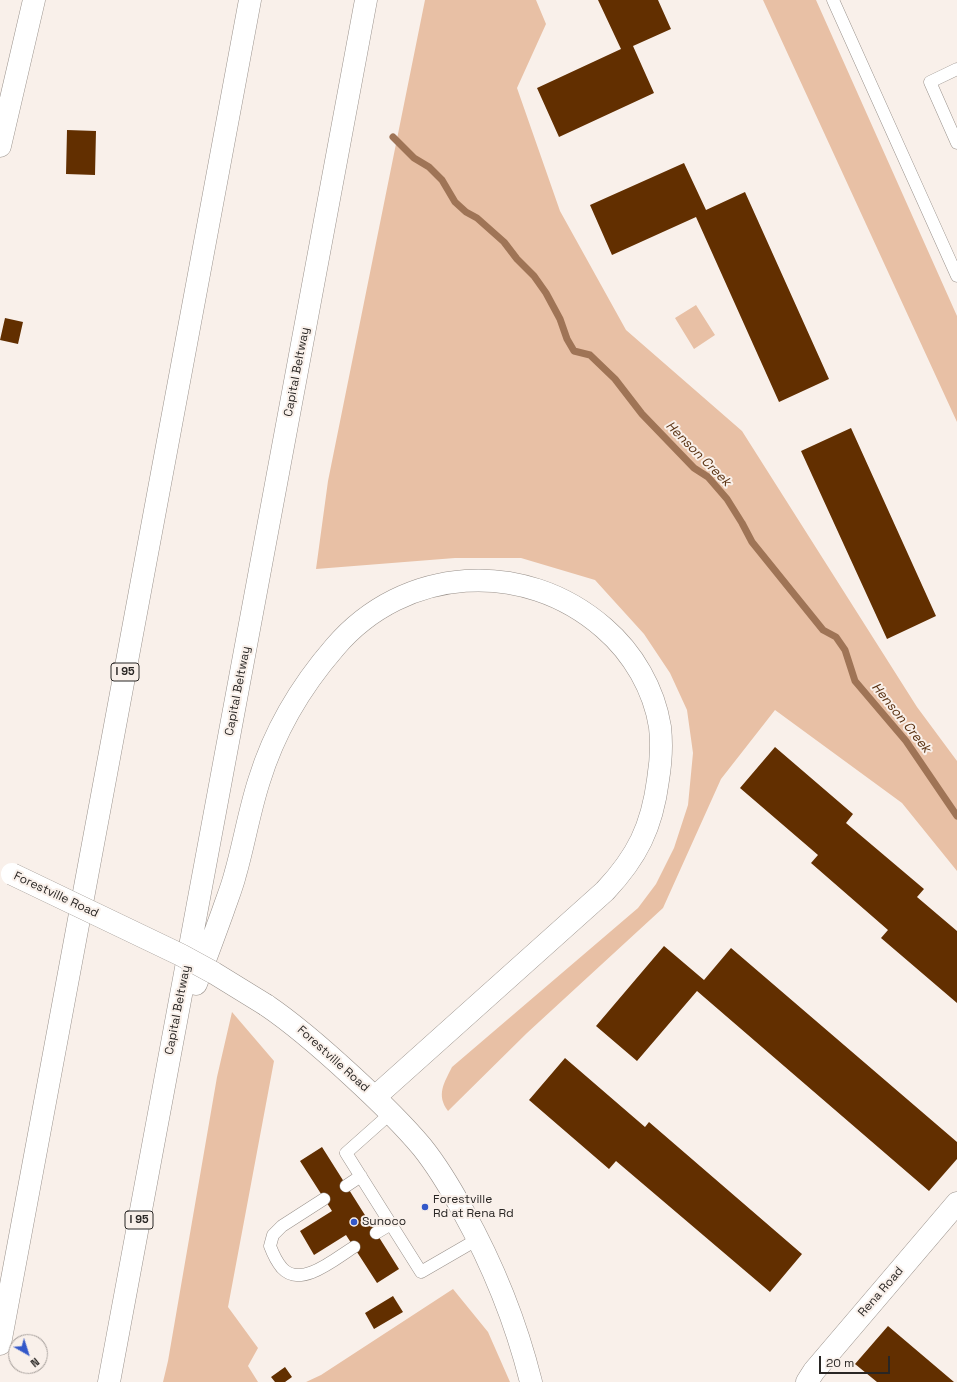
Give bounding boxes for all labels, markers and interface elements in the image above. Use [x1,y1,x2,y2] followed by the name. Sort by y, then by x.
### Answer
[281,326,313,418] street label: Capital Beltway
[662,418,734,490] water label: Henson Creek
[222,645,254,737] street label: Capital Beltway
[111,663,139,681] road number: I 95
[868,680,934,756] water label: Henson Creek
[11,869,101,921] street label: Forestville Road
[162,964,194,1056] street label: Capital Beltway
[294,1023,372,1095] street label: Forestville Road
[433,1193,514,1221] place label: Forestville Rd at Rena Rd
[420,1202,430,1212] marker: Forestville Rd at Rena Rd
[125,1211,153,1229] road number: I 95
[362,1215,406,1229] place label: Sunoco
[349,1217,359,1227] marker: Sunoco
[855,1264,907,1320] street label: Rena Road
[8,1334,48,1374] north arrow
[821,1348,892,1374] scale bar
[28,1355,42,1370] text: N
[826,1355,854,1371] text: 20 m

